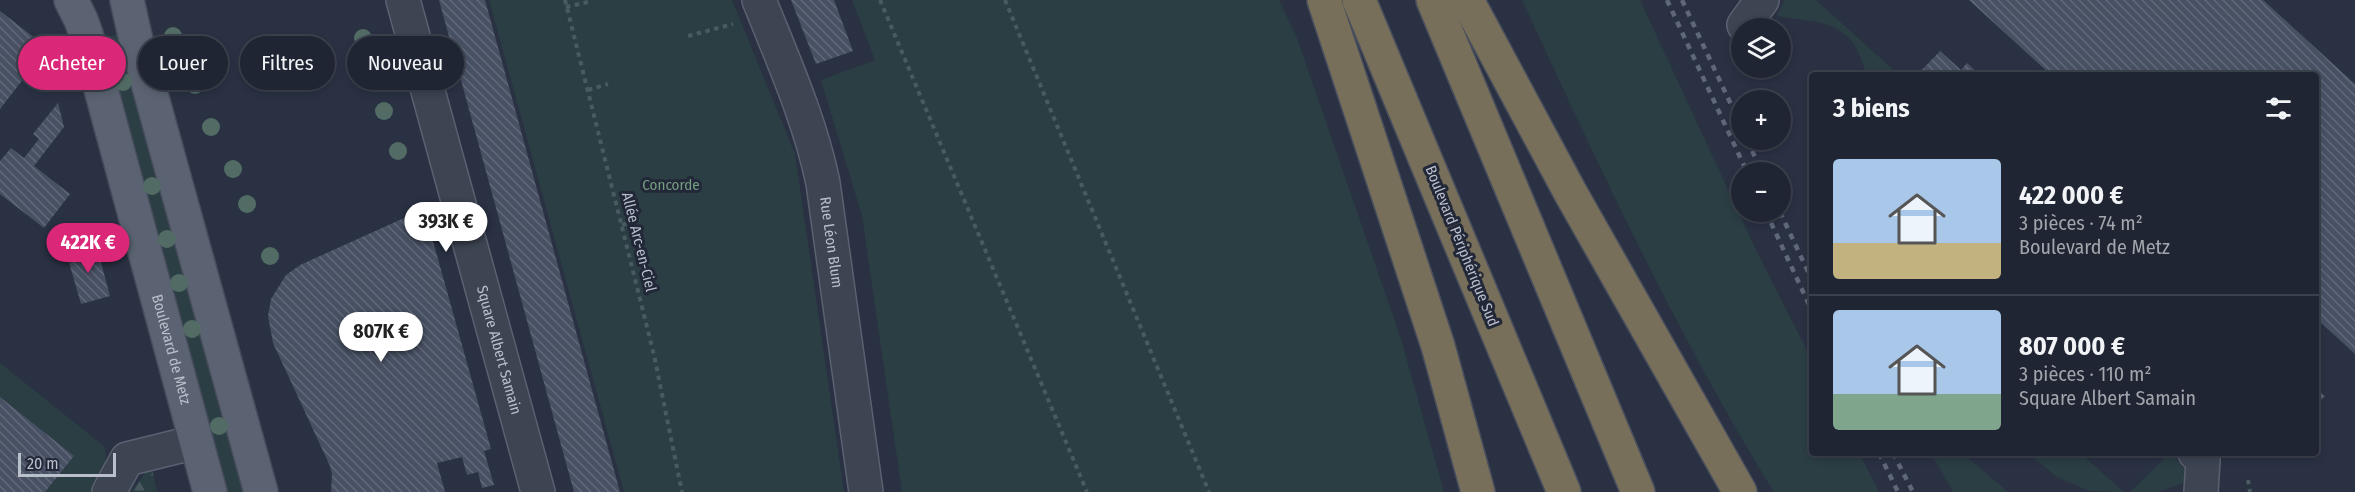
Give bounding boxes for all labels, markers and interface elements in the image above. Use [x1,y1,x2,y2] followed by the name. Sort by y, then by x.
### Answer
[1731,18,1791,222] map controls
[1731,18,1791,78] button: layers
[18,36,126,90] chip: Acheter
[138,36,228,90] chip: Louer
[240,36,335,90] chip: Filtres
[347,36,464,90] chip: Nouveau
[1731,90,1791,150] button: +
[2262,92,2295,125] icon: filters
[1833,93,1910,124] text: 3 biens
[1731,162,1791,222] button: −
[1422,163,1502,329] street label: Boulevard Périphérique Sud
[642,176,700,194] park label: Concorde
[2019,180,2124,211] text: 422 000 €
[1881,183,1953,255] icon: home
[618,190,660,294] street label: Allée Arc-en-Ciel
[816,196,846,289] street label: Rue Léon Blum
[397,202,495,253] pin: 393K €
[418,209,474,233] text: 393K €
[2019,211,2143,235] text: 3 pièces · 74 m²
[39,223,137,274] pin: 422K €
[60,230,116,254] text: 422K €
[2019,235,2170,259] text: Boulevard de Metz
[473,284,525,417] street label: Square Albert Samain
[148,292,195,407] street label: Boulevard de Metz
[332,312,430,363] pin: 807K €
[353,319,409,343] text: 807K €
[2019,331,2125,362] text: 807 000 €
[1881,334,1953,406] icon: home
[2019,362,2151,386] text: 3 pièces · 110 m²
[2019,386,2196,410] text: Square Albert Samain
[18,450,116,478] scale bar
[27,454,58,473] text: 20 m

